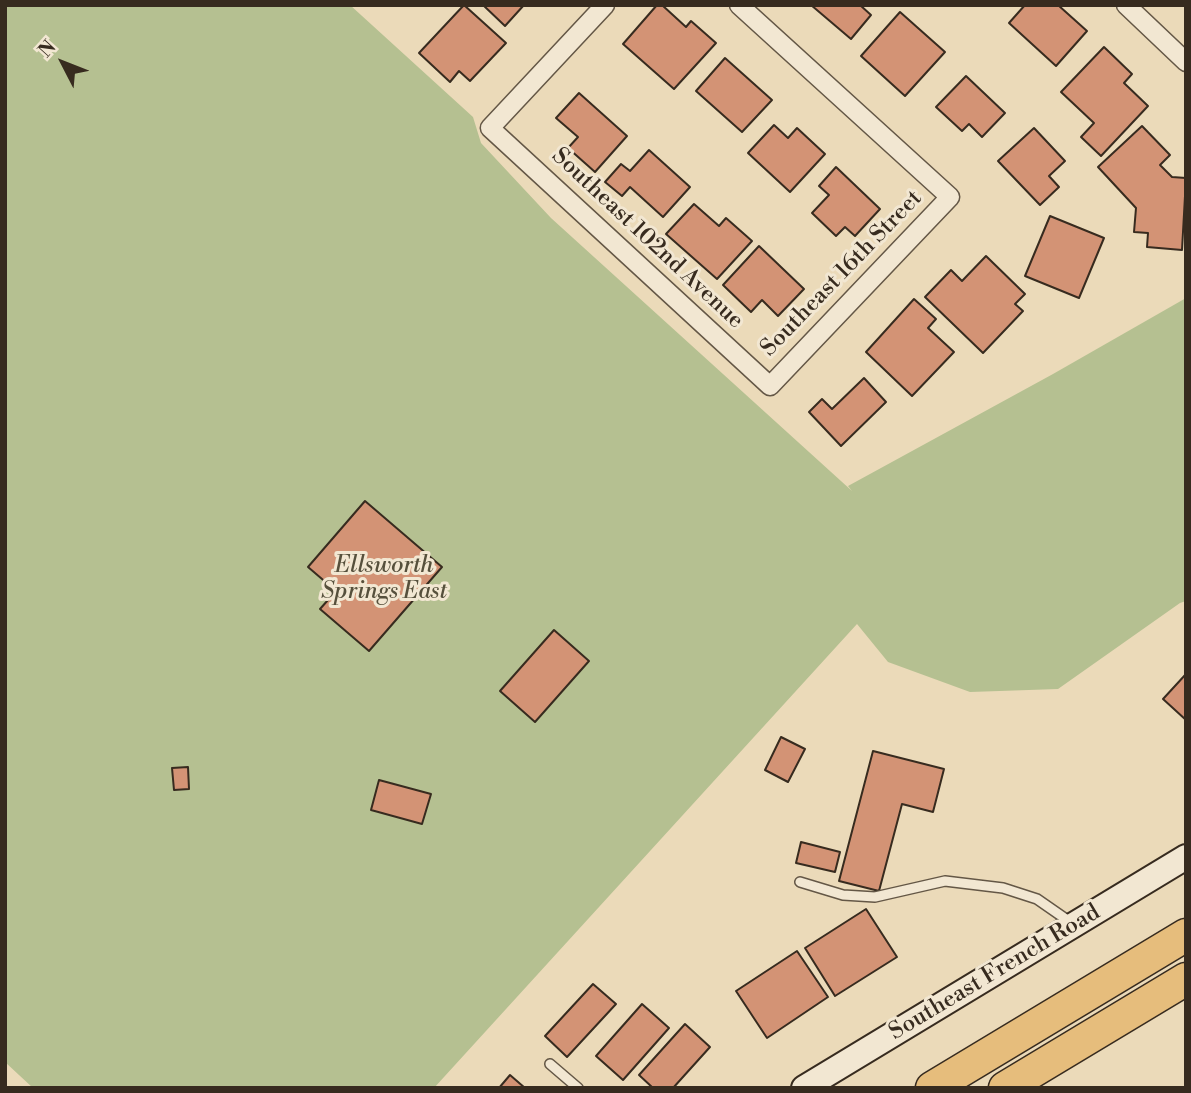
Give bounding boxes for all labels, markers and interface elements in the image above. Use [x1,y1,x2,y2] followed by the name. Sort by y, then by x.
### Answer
[28,28,98,98] north arrow
[33,35,61,63] text: N
[545,143,749,335] street label: Southeast 102nd Avenue
[756,185,928,363] street label: Southeast 16th Street
[321,552,447,606] park label: Ellsworth Springs East
[885,899,1105,1047] street label: Southeast French Road

